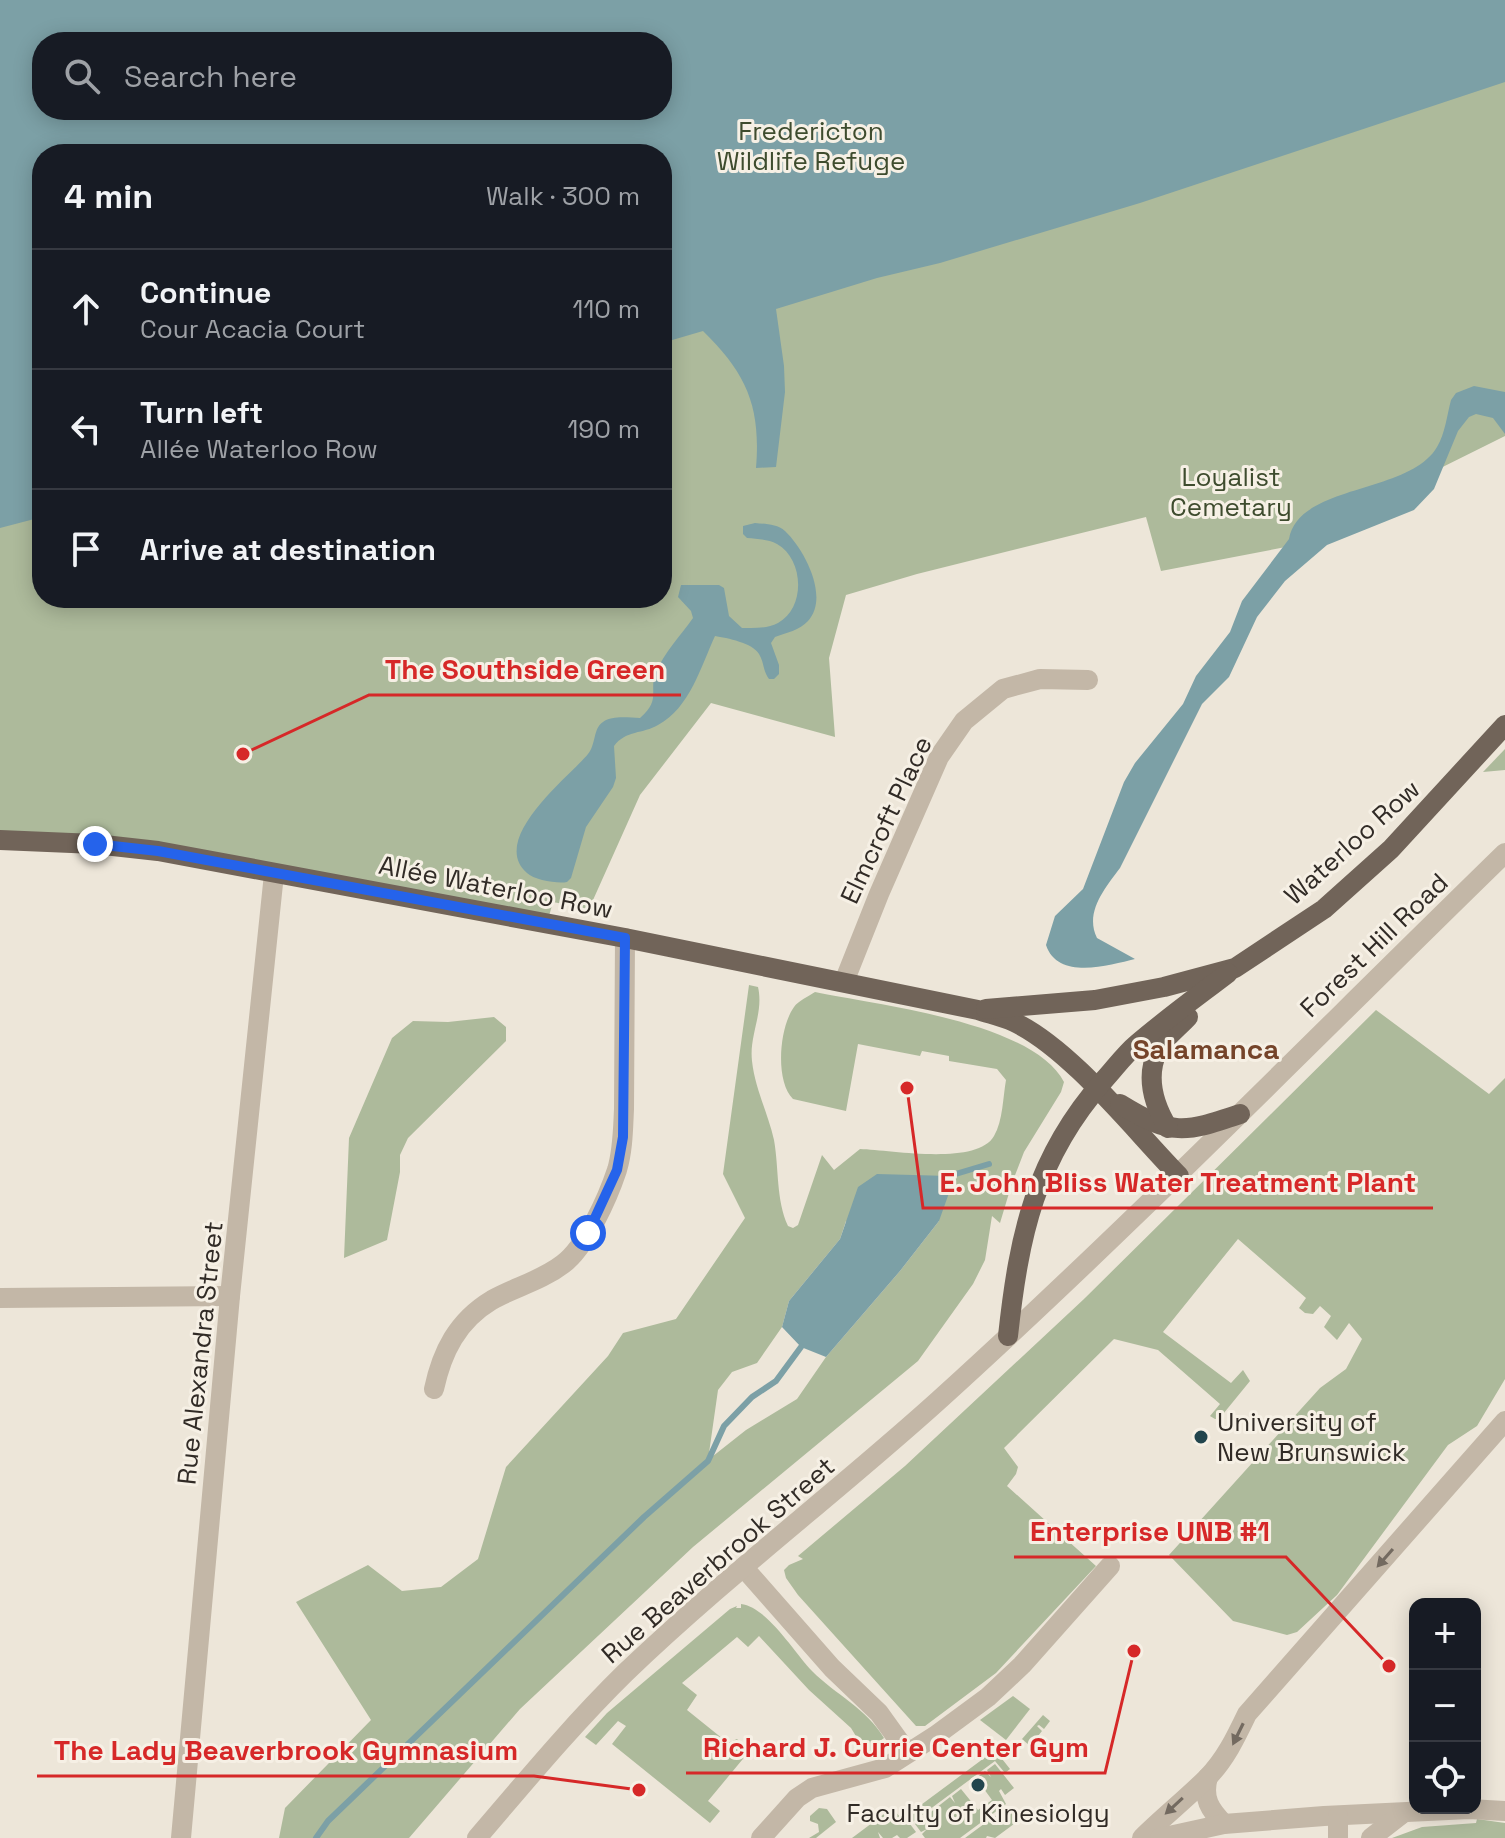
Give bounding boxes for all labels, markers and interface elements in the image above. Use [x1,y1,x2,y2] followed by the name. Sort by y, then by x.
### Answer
[32,32,672,120] search box
[60,54,104,98] icon: search
[124,57,297,96] text: Search here
[717,114,905,178] park label: Fredericton Wildlife Refuge
[64,175,153,218] text: 4 min
[486,179,640,213] text: Walk · 300 m
[140,273,271,312] text: Continue
[64,287,108,331] icon: ahead
[573,292,640,326] text: 110 m
[140,312,365,346] text: Cour Acacia Court
[140,393,263,432] text: Turn left
[64,407,108,451] icon: left
[568,412,640,446] text: 190 m
[140,432,378,466] text: Allée Waterloo Row
[1170,460,1292,524] park label: Loyalist Cemetary
[64,527,108,571] icon: arrive
[140,530,436,569] text: Arrive at destination
[369,643,681,695] callout: The Southside Green
[385,651,665,687] text: The Southside Green
[832,731,940,909] street label: Elmcroft Place
[1277,772,1427,912] street label: Waterloo Row
[77,826,113,862] route end
[376,848,616,926] street label: Allée Waterloo Row
[1293,866,1455,1024] street label: Forest Hill Road
[1133,1031,1279,1067] district label: Salamanca
[923,1156,1433,1208] callout: E. John Bliss Water Treatment Plant
[940,1164,1416,1200] text: E. John Bliss Water Treatment Plant
[570,1215,606,1251] route start
[169,1220,231,1486] street label: Rue Alexandra Street
[1217,1405,1406,1469] place label: University of New Brunswick
[1192,1428,1210,1446] marker: University of New Brunswick
[594,1449,842,1671] street label: Rue Beaverbrook Street
[1014,1505,1286,1557] callout: Enterprise UNB #1
[1030,1513,1270,1549] text: Enterprise UNB #1
[1376,1549,1394,1568] one-way arrow
[1409,1598,1481,1814] map controls
[1409,1598,1481,1670] button: +
[1409,1670,1481,1742] button: −
[686,1721,1105,1773] callout: Richard J. Currie Center Gym
[1231,1722,1244,1745] one-way arrow
[37,1724,534,1776] callout: The Lady Beaverbrook Gymnasium
[703,1729,1089,1765] text: Richard J. Currie Center Gym
[54,1732,518,1768] text: The Lady Beaverbrook Gymnasium
[1409,1742,1481,1814] button: locate
[969,1776,987,1794] marker: Faculty of Kinesiolgy
[846,1796,1110,1830] place label: Faculty of Kinesiolgy
[1165,1797,1184,1815] one-way arrow

